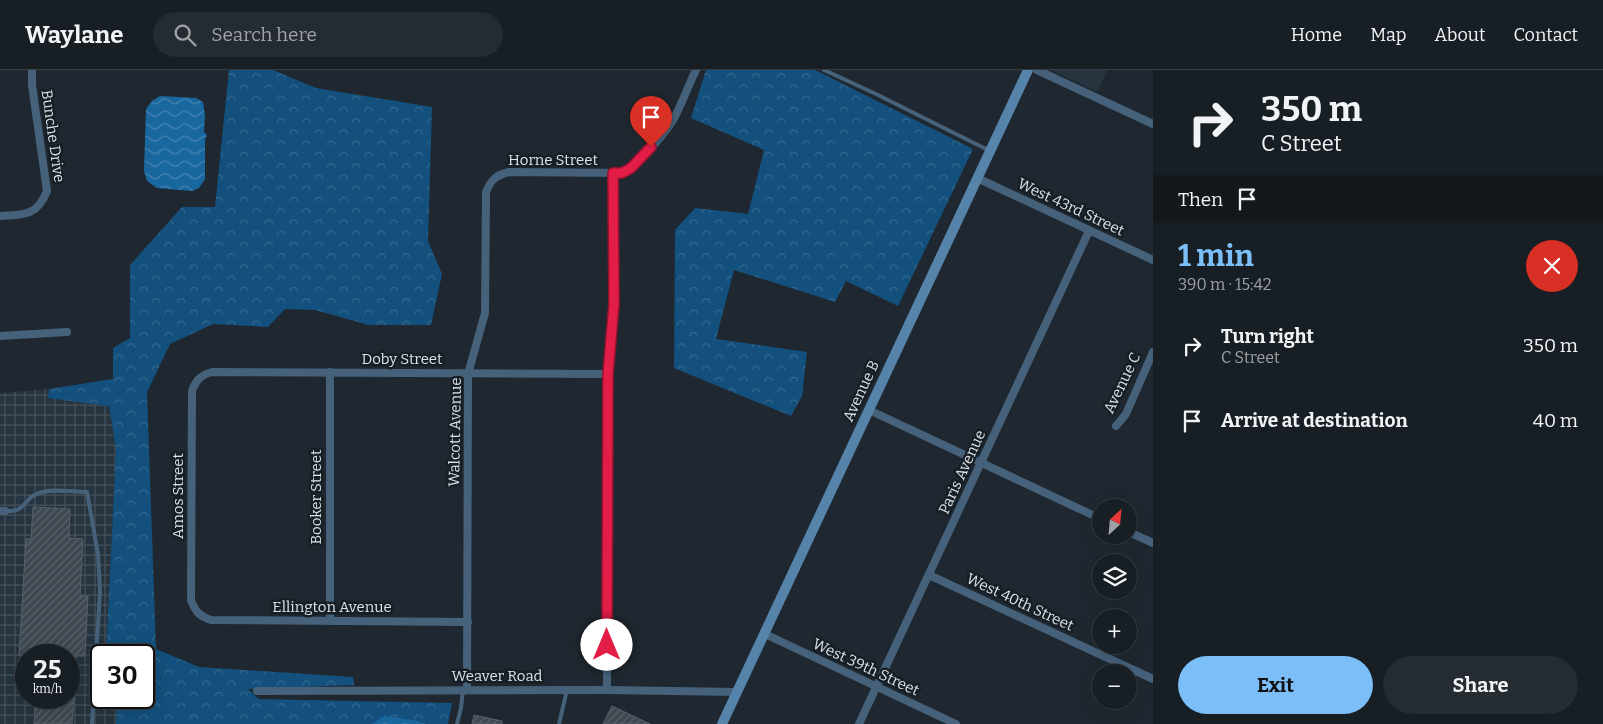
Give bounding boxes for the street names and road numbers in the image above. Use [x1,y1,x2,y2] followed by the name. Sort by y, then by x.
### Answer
[38,89,68,183] street label: Bunche Drive
[508,151,598,169] street label: Horne Street
[1015,174,1128,240] street label: West 43rd Street
[362,350,443,368] street label: Doby Street
[1100,350,1144,416] street label: Avenue C
[839,358,883,424] street label: Avenue B
[445,377,465,487] street label: Walcott Avenue
[935,427,989,517] street label: Paris Avenue
[307,449,325,544] street label: Booker Street
[169,453,187,539] street label: Amos Street
[963,569,1077,635] street label: West 40th Street
[272,598,392,616] street label: Ellington Avenue
[810,634,923,700] street label: West 39th Street
[451,667,543,685] street label: Weaver Road

